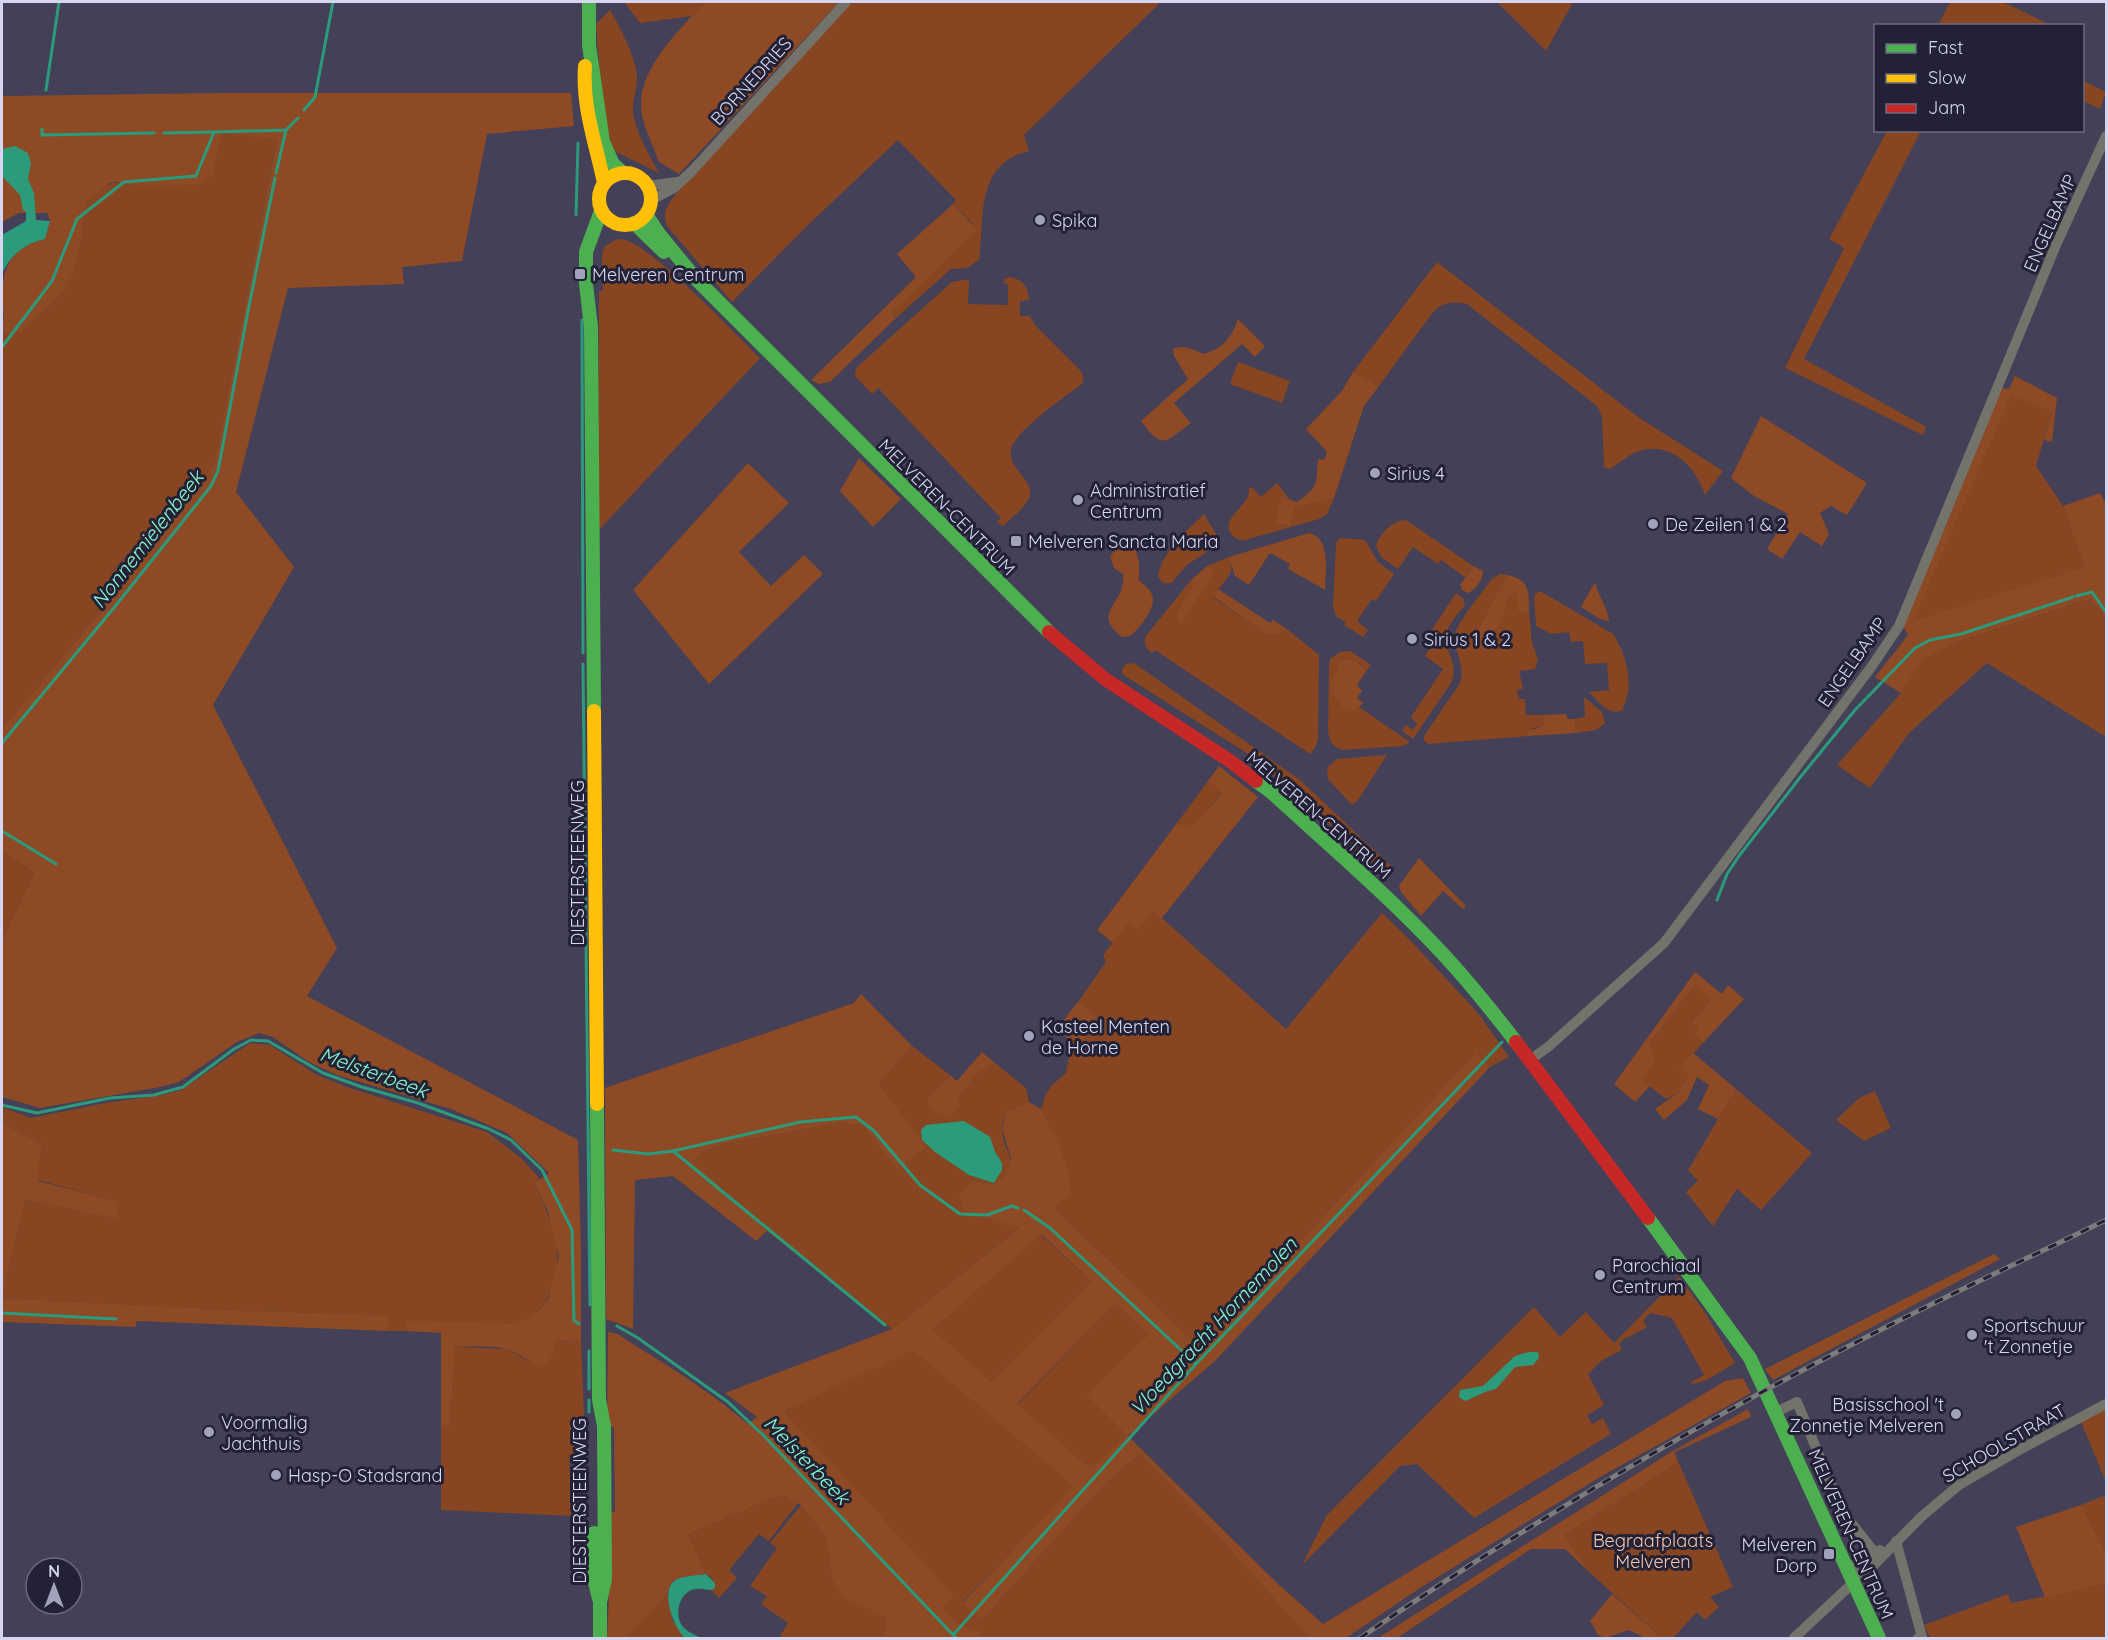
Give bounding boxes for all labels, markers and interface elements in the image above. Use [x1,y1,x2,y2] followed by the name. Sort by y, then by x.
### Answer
[1874,24,2084,132] legend
[705,32,797,130] street label: BORNEDRIES
[1928,36,1963,59] text: Fast
[1928,66,1966,89] text: Slow
[1928,96,1966,119] text: Jam
[2018,171,2082,275] street label: ENGELBAMP
[1052,209,1097,232] place label: Spika
[1033,213,1047,227] marker: Spika
[592,263,744,286] place label: Melveren Centrum
[573,267,587,281] marker: Melveren Centrum
[874,434,1020,580] street label: MELVEREN-CENTRUM
[1387,462,1445,485] place label: Sirius 4
[86,463,210,613] water label: Nonnemielenbeek
[1368,466,1382,480] marker: Sirius 4
[1090,479,1206,523] place label: Administratief Centrum
[1071,493,1085,507] marker: Administratief Centrum
[1665,513,1787,536] place label: De Zeilen 1 & 2
[1646,517,1660,531] marker: De Zeilen 1 & 2
[1028,530,1219,553] place label: Melveren Sancta Maria
[1009,534,1023,548] marker: Melveren Sancta Maria
[1813,613,1891,711] street label: ENGELBAMP
[1424,628,1511,651] place label: Sirius 1 & 2
[1405,632,1419,646] marker: Sirius 1 & 2
[1242,746,1396,884] street label: MELVEREN-CENTRUM
[566,780,589,946] street label: DIESTERSTEENWEG
[1041,1015,1170,1059] place label: Kasteel Menten de Horne
[1022,1029,1036,1043] marker: Kasteel Menten de Horne
[317,1041,433,1104] water label: Melsterbeek
[1124,1232,1302,1420] water label: Vloedgracht Hornemolen
[1612,1254,1701,1298] place label: Parochiaal Centrum
[1593,1268,1607,1282] marker: Parochiaal Centrum
[1984,1314,2085,1358] place label: Sportschuur 't Zonnetje
[1965,1328,1979,1342] marker: Sportschuur 't Zonnetje
[1789,1393,1944,1437] place label: Basisschool 't Zonnetje Melveren
[1938,1398,2070,1488] street label: SCHOOLSTRAAT
[1949,1407,1963,1421] marker: Basisschool 't Zonnetje Melveren
[221,1411,308,1455] place label: Voormalig Jachthuis
[759,1411,857,1511] water label: Melsterbeek
[568,1418,591,1584] street label: DIESTERSTEENWEG
[202,1425,216,1439] marker: Voormalig Jachthuis
[1803,1445,1899,1623] street label: MELVEREN-CENTRUM
[288,1464,442,1487] place label: Hasp-O Stadsrand
[269,1468,283,1482] marker: Hasp-O Stadsrand
[1593,1529,1713,1573] park label: Begraafplaats Melveren
[1742,1533,1817,1577] place label: Melveren Dorp
[1822,1547,1836,1561] marker: Melveren Dorp
[24,1556,84,1616] north arrow
[48,1561,60,1581] text: N

